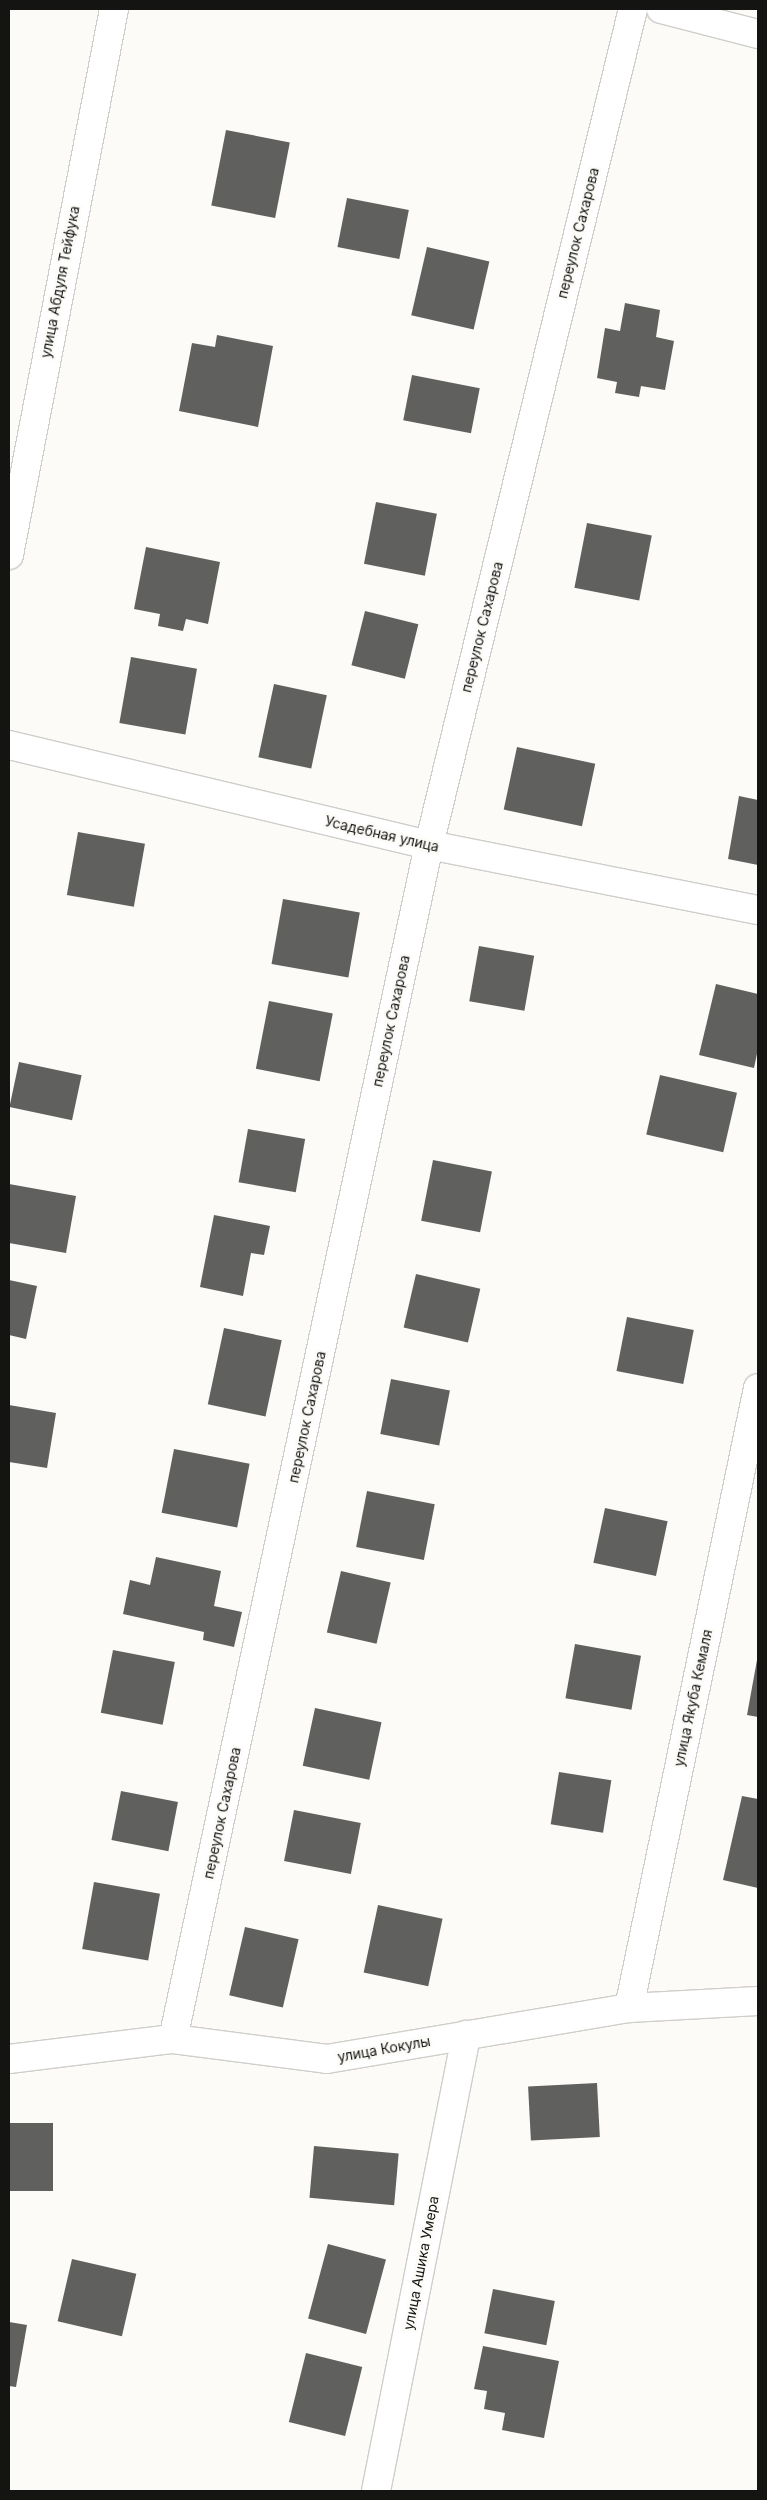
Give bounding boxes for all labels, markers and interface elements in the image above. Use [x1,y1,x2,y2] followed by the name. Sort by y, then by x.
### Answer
[554,166,602,300] street label: переулок Сахарова
[37,205,83,359] street label: улица Абдуля Тейфука
[458,560,506,694] street label: переулок Сахарова
[323,813,441,855] street label: Усадебная улица
[369,954,413,1088] street label: переулок Сахарова
[285,1350,329,1484] street label: переулок Сахарова
[670,1628,716,1768] street label: улица Якуба Кемаля
[200,1746,244,1880] street label: переулок Сахарова
[336,2033,432,2065] street label: улица Кокулы
[400,2194,442,2332] street label: улица Ашика Умера

